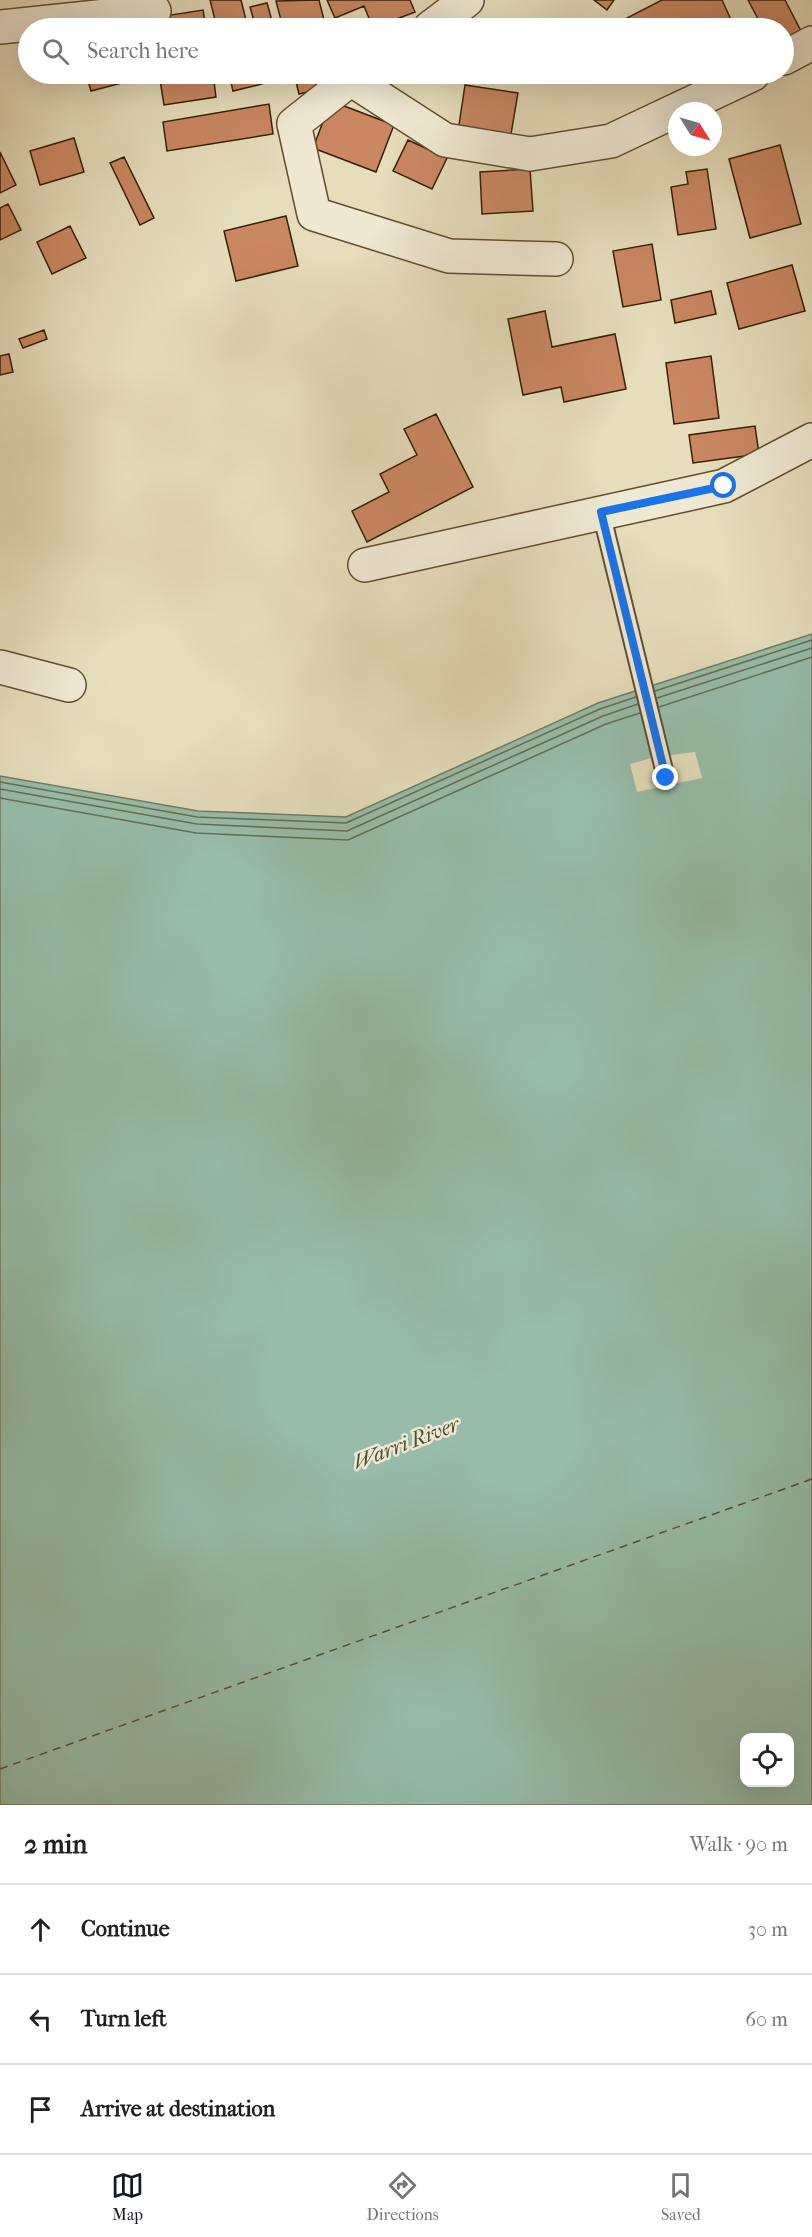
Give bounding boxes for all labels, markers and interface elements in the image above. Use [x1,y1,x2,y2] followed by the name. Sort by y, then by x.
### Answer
[18,18,794,84] search box
[39,35,72,68] icon: search
[87,38,199,64] text: Search here
[668,102,722,156] north arrow
[710,472,736,498] route start
[652,764,678,790] route end
[350,1411,464,1474] water label: Warri River
[740,1733,794,1787] map controls
[740,1733,794,1787] button: locate
[24,1829,87,1860] text: 2 min
[690,1833,788,1856] text: Walk · 90 m
[24,1913,57,1946] icon: ahead
[81,1916,170,1942] text: Continue
[748,1918,788,1941] text: 30 m
[24,2003,57,2036] icon: left
[81,2006,167,2032] text: Turn left
[745,2008,788,2031] text: 60 m
[24,2093,57,2126] icon: arrive
[81,2096,275,2122] text: Arrive at destination
[111,2169,144,2224] tab: Map
[367,2169,439,2224] tab: Directions
[661,2169,701,2224] tab: Saved

